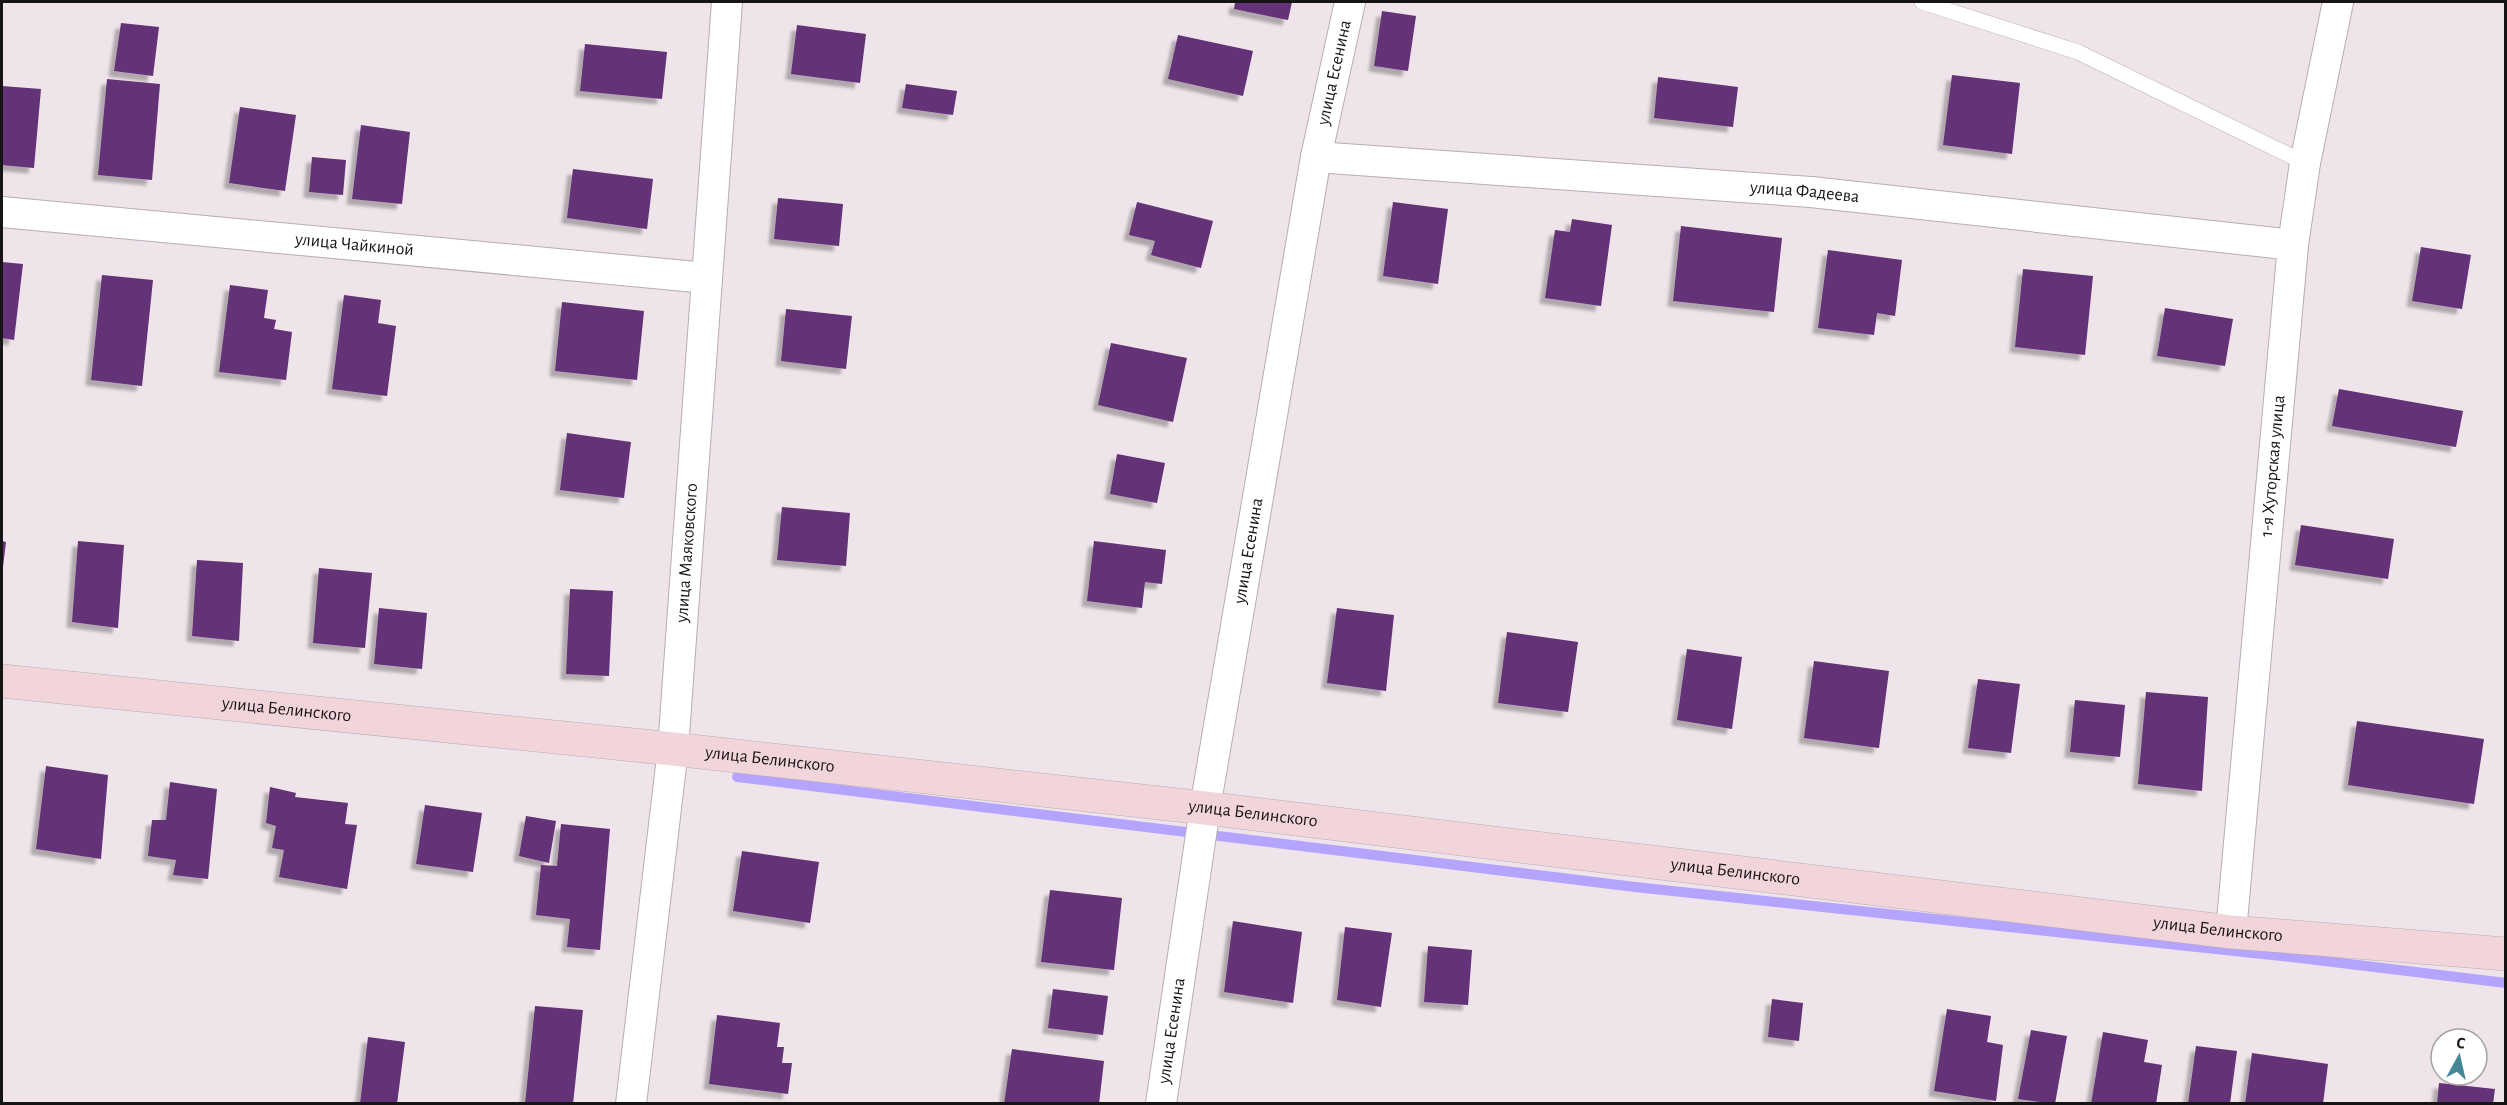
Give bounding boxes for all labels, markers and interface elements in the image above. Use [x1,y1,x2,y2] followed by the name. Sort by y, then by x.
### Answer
[1314,18,1355,128] street label: улица Есенина
[1748,179,1860,206] street label: улица Фадеева
[293,230,414,259] street label: улица Чайкиной
[2258,394,2288,538] street label: 1-я Хуторская улица
[673,483,701,624] street label: улица Маяковского
[1231,497,1267,606] street label: улица Есенина
[220,694,352,725] street label: улица Белинского
[703,744,836,776] street label: улица Белинского
[1186,797,1319,831] street label: улица Белинского
[1669,855,1801,889] street label: улица Белинского
[2151,914,2283,945] street label: улица Белинского
[1155,976,1189,1086] street label: улица Есенина
[2429,1027,2489,1087] north arrow
[2455,1035,2467,1052] text: С

